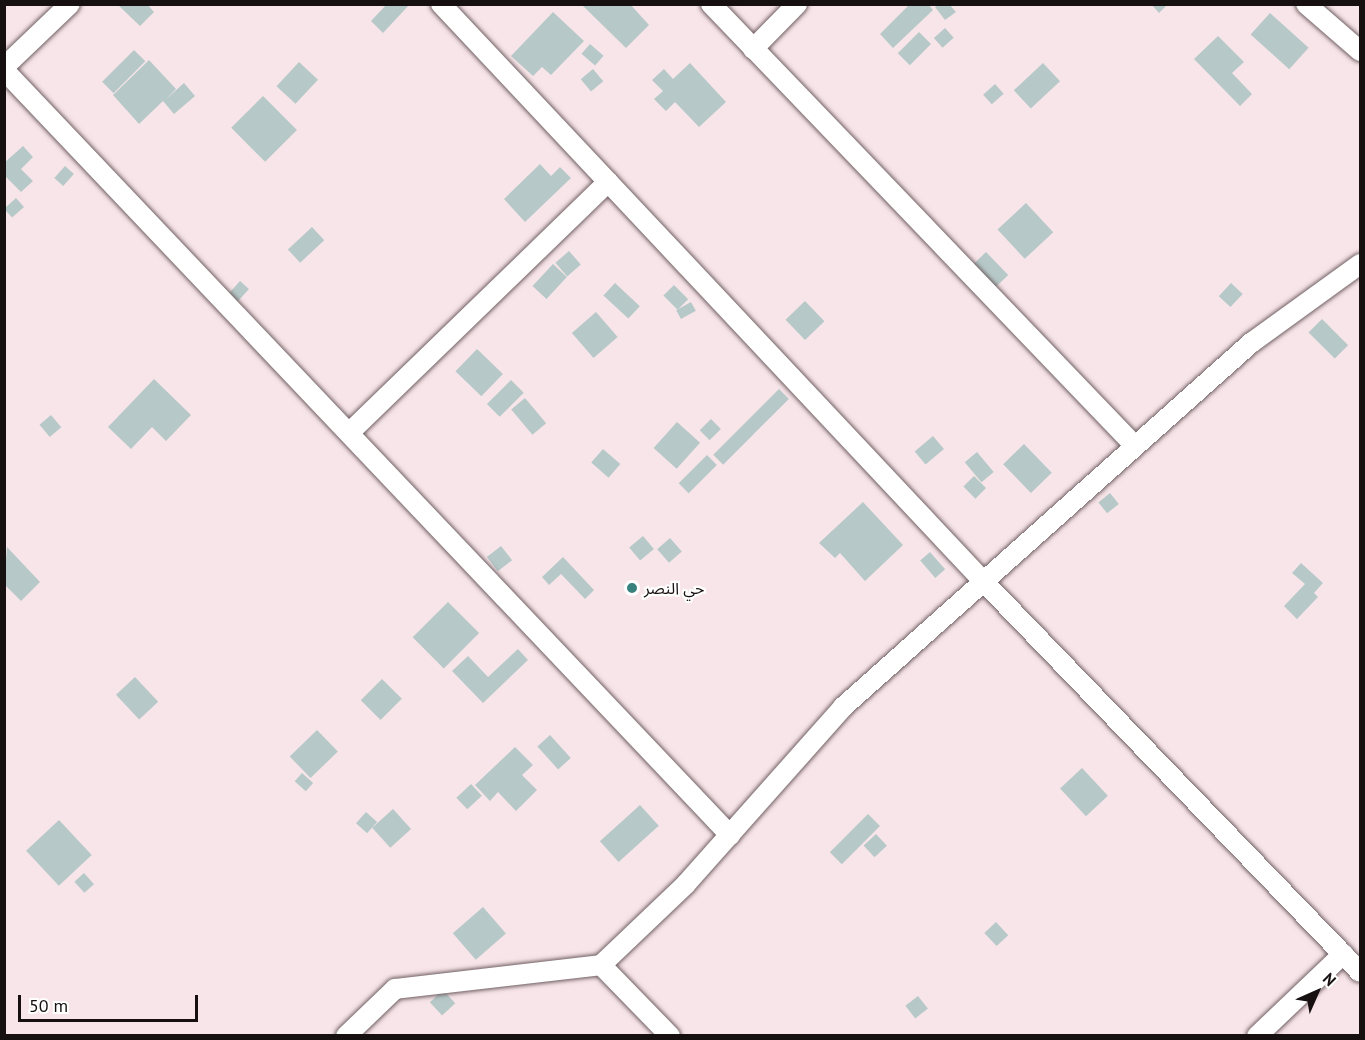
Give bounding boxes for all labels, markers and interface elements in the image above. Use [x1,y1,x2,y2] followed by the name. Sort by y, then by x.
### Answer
[644,578,704,598] place label: حي النصر
[625,581,639,595] marker: حي النصر
[1287,962,1347,1022] north arrow
[1319,968,1341,990] text: N
[21,983,201,1021] scale bar
[29,994,68,1017] text: 50 m

